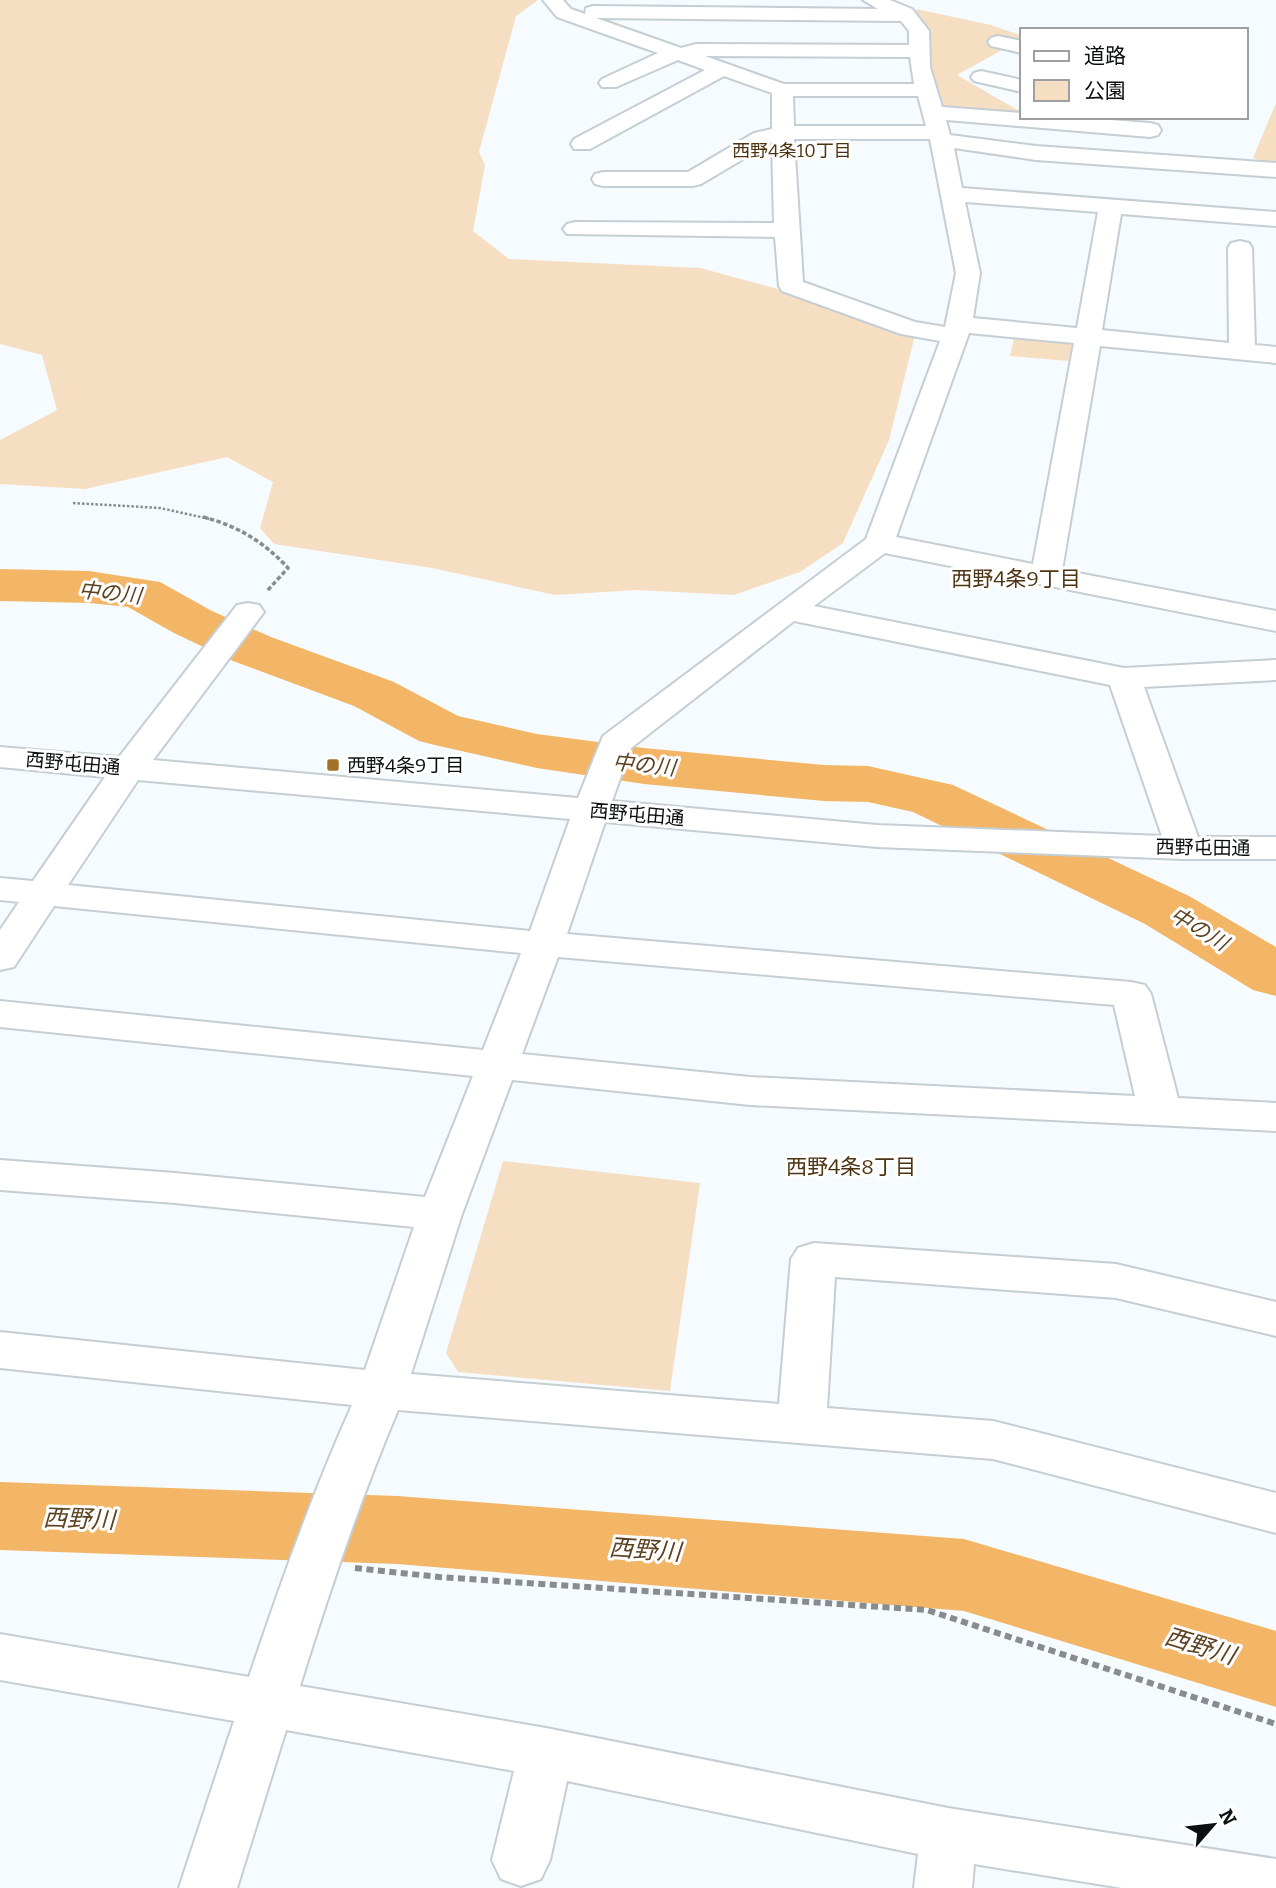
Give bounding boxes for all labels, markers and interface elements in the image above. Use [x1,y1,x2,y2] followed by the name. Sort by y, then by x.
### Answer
[1020,28,1248,119] legend
[1084,43,1126,69] text: 道路
[1084,78,1126,104] text: 公園
[732,140,852,162] district label: 西野4条10丁目
[951,566,1081,592] district label: 西野4条9丁目
[77,577,145,609] water label: 中の川
[25,748,121,779] street label: 西野屯田通
[611,749,679,781] water label: 中の川
[347,754,464,777] place label: 西野4条9丁目
[325,757,341,773] marker: 西野4条9丁目
[589,799,685,830] street label: 西野屯田通
[1155,835,1251,860] street label: 西野屯田通
[1165,902,1234,957] water label: 中の川
[786,1154,916,1180] district label: 西野4条8丁目
[43,1504,118,1534] water label: 西野川
[608,1534,685,1567] water label: 西野川
[1161,1622,1241,1671] water label: 西野川
[1178,1790,1248,1860] north arrow
[1214,1805,1241,1829] text: N

